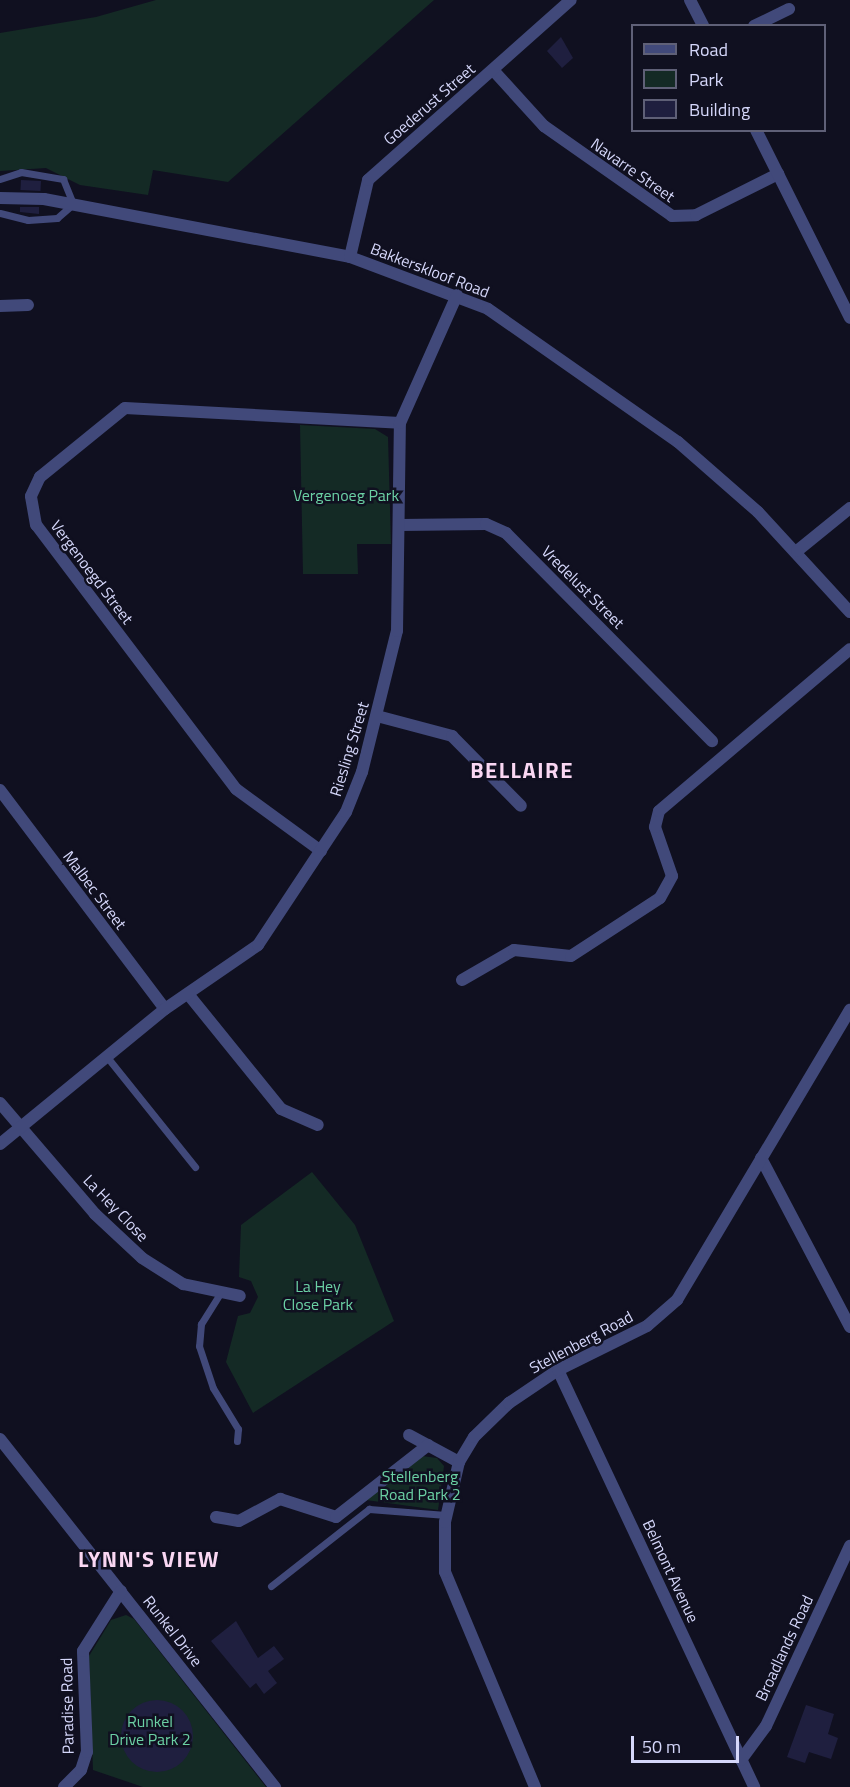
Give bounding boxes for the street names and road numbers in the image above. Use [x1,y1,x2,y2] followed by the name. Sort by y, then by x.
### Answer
[379,59,479,149] street label: Goederust Street
[587,134,679,206] street label: Navarre Street
[368,239,492,301] street label: Bakkerskloof Road
[47,516,137,628] street label: Vergenoegd Street
[538,542,628,632] street label: Vredelust Street
[326,699,372,799] street label: Riesling Street
[59,847,131,933] street label: Malbec Street
[79,1171,153,1245] street label: La Hey Close
[526,1307,636,1377] street label: Stellenberg Road
[639,1517,703,1625] street label: Belmont Avenue
[139,1592,207,1670] street label: Runkel Drive
[751,1592,817,1704] street label: Broadlands Road
[57,1658,77,1754] street label: Paradise Road

